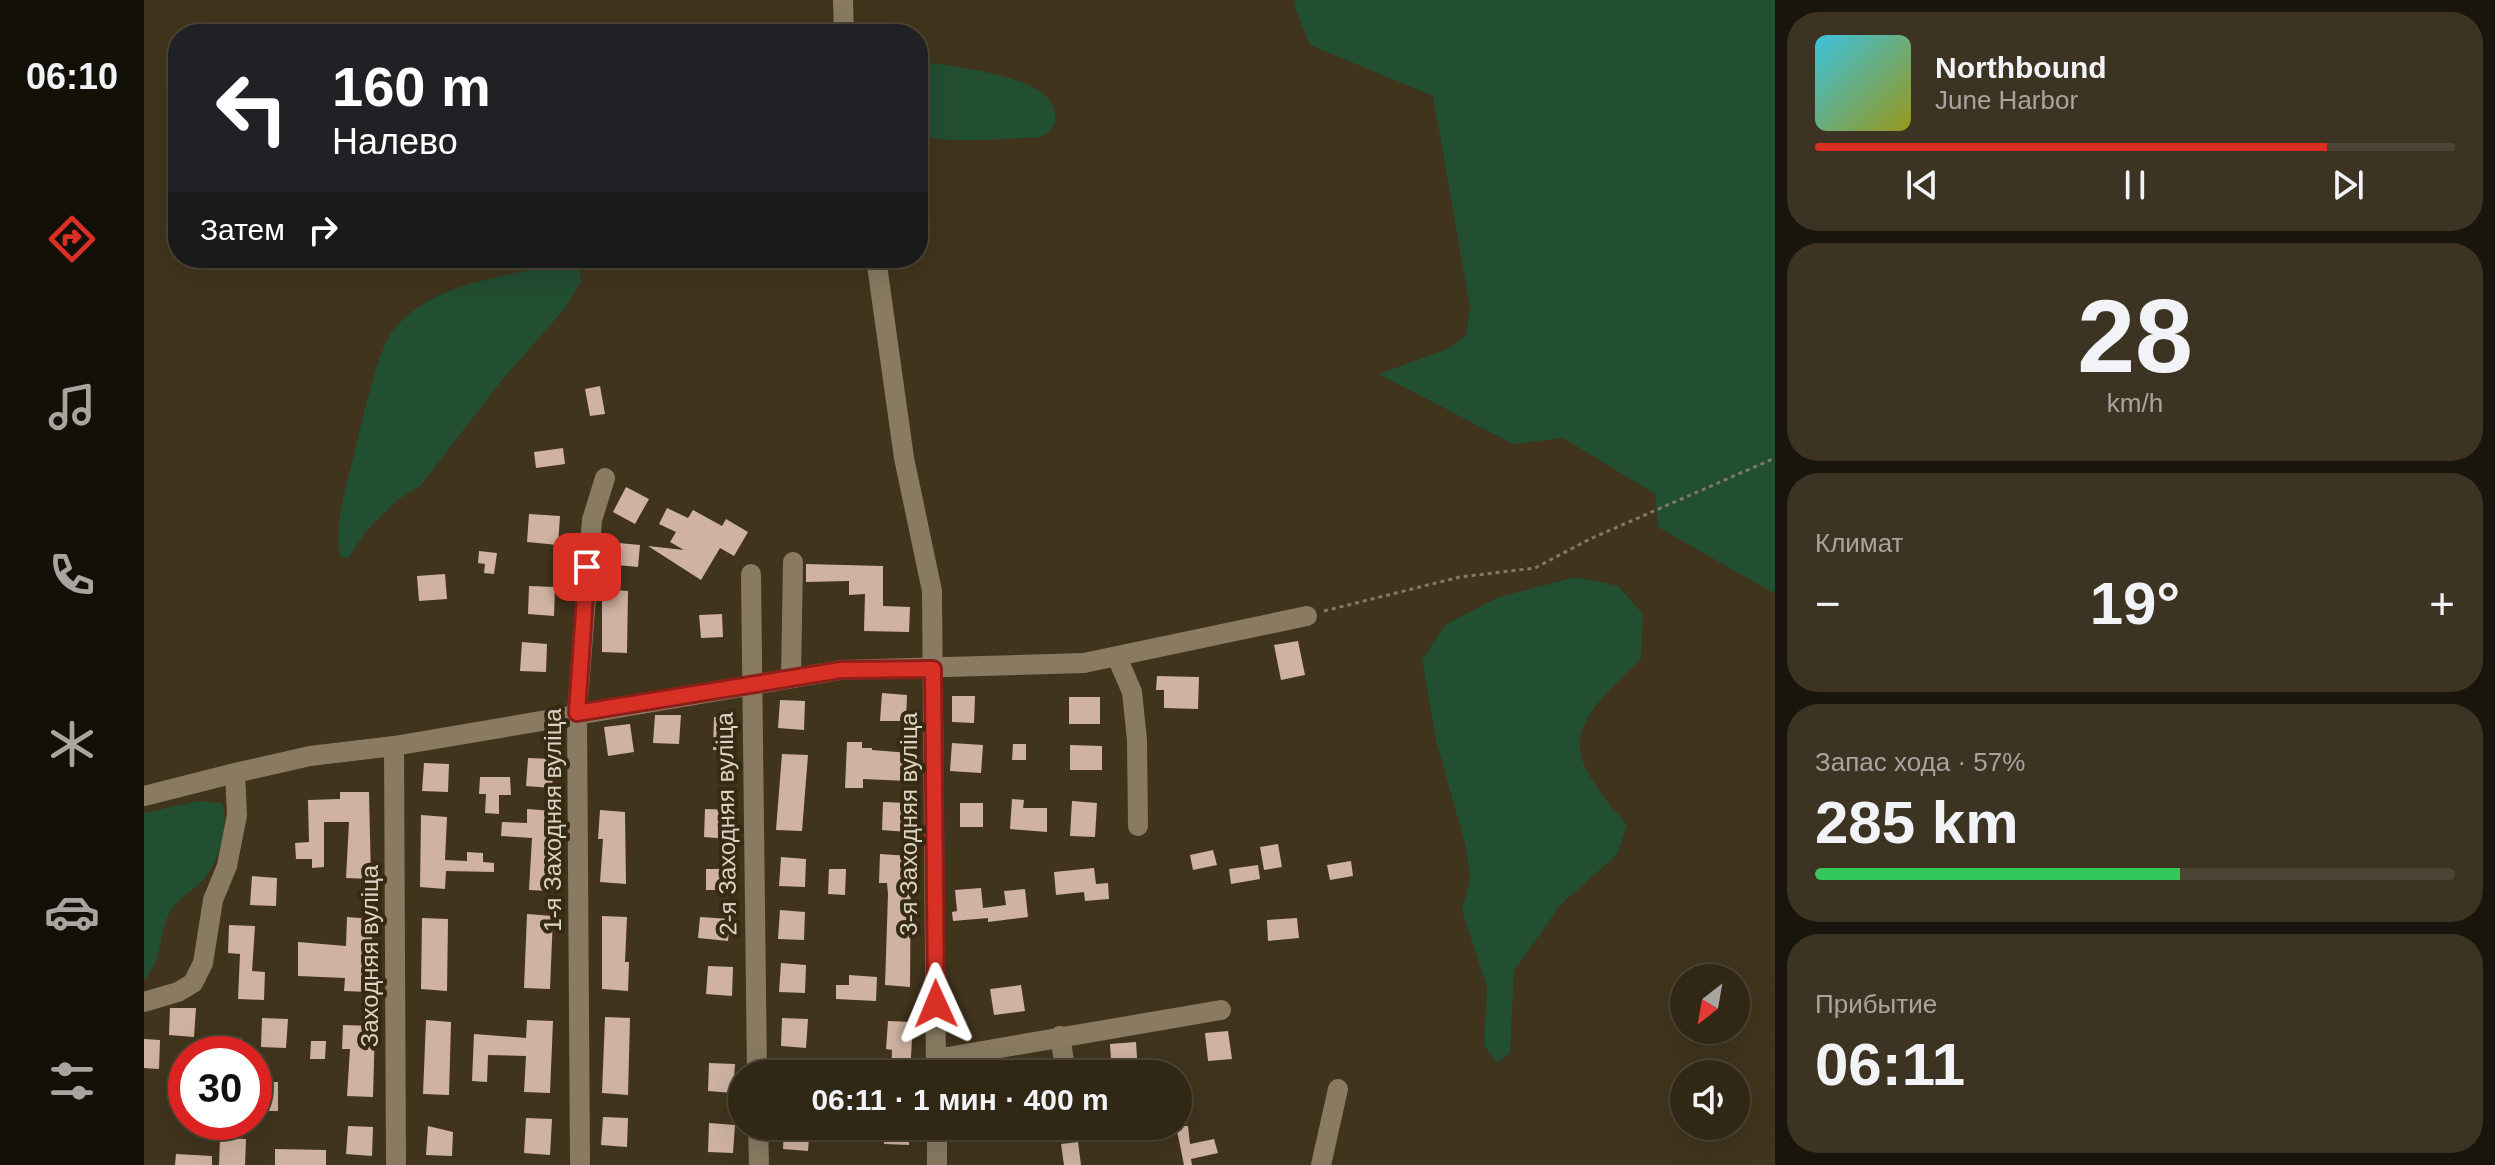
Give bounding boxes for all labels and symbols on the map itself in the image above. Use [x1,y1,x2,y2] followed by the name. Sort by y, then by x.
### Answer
[553,533,621,601] pin
[539,708,566,932] street label: 1-я Заходняя вуліца
[711,711,741,936] street label: 2-я Заходняя вуліца
[895,712,922,936] street label: 3-я Заходняя вуліца
[356,864,383,1047] street label: Заходняя вуліца
[894,962,978,1046] position arrow
[1670,964,1750,1044] north arrow
[168,1036,272,1140] speed limit sign: 30

